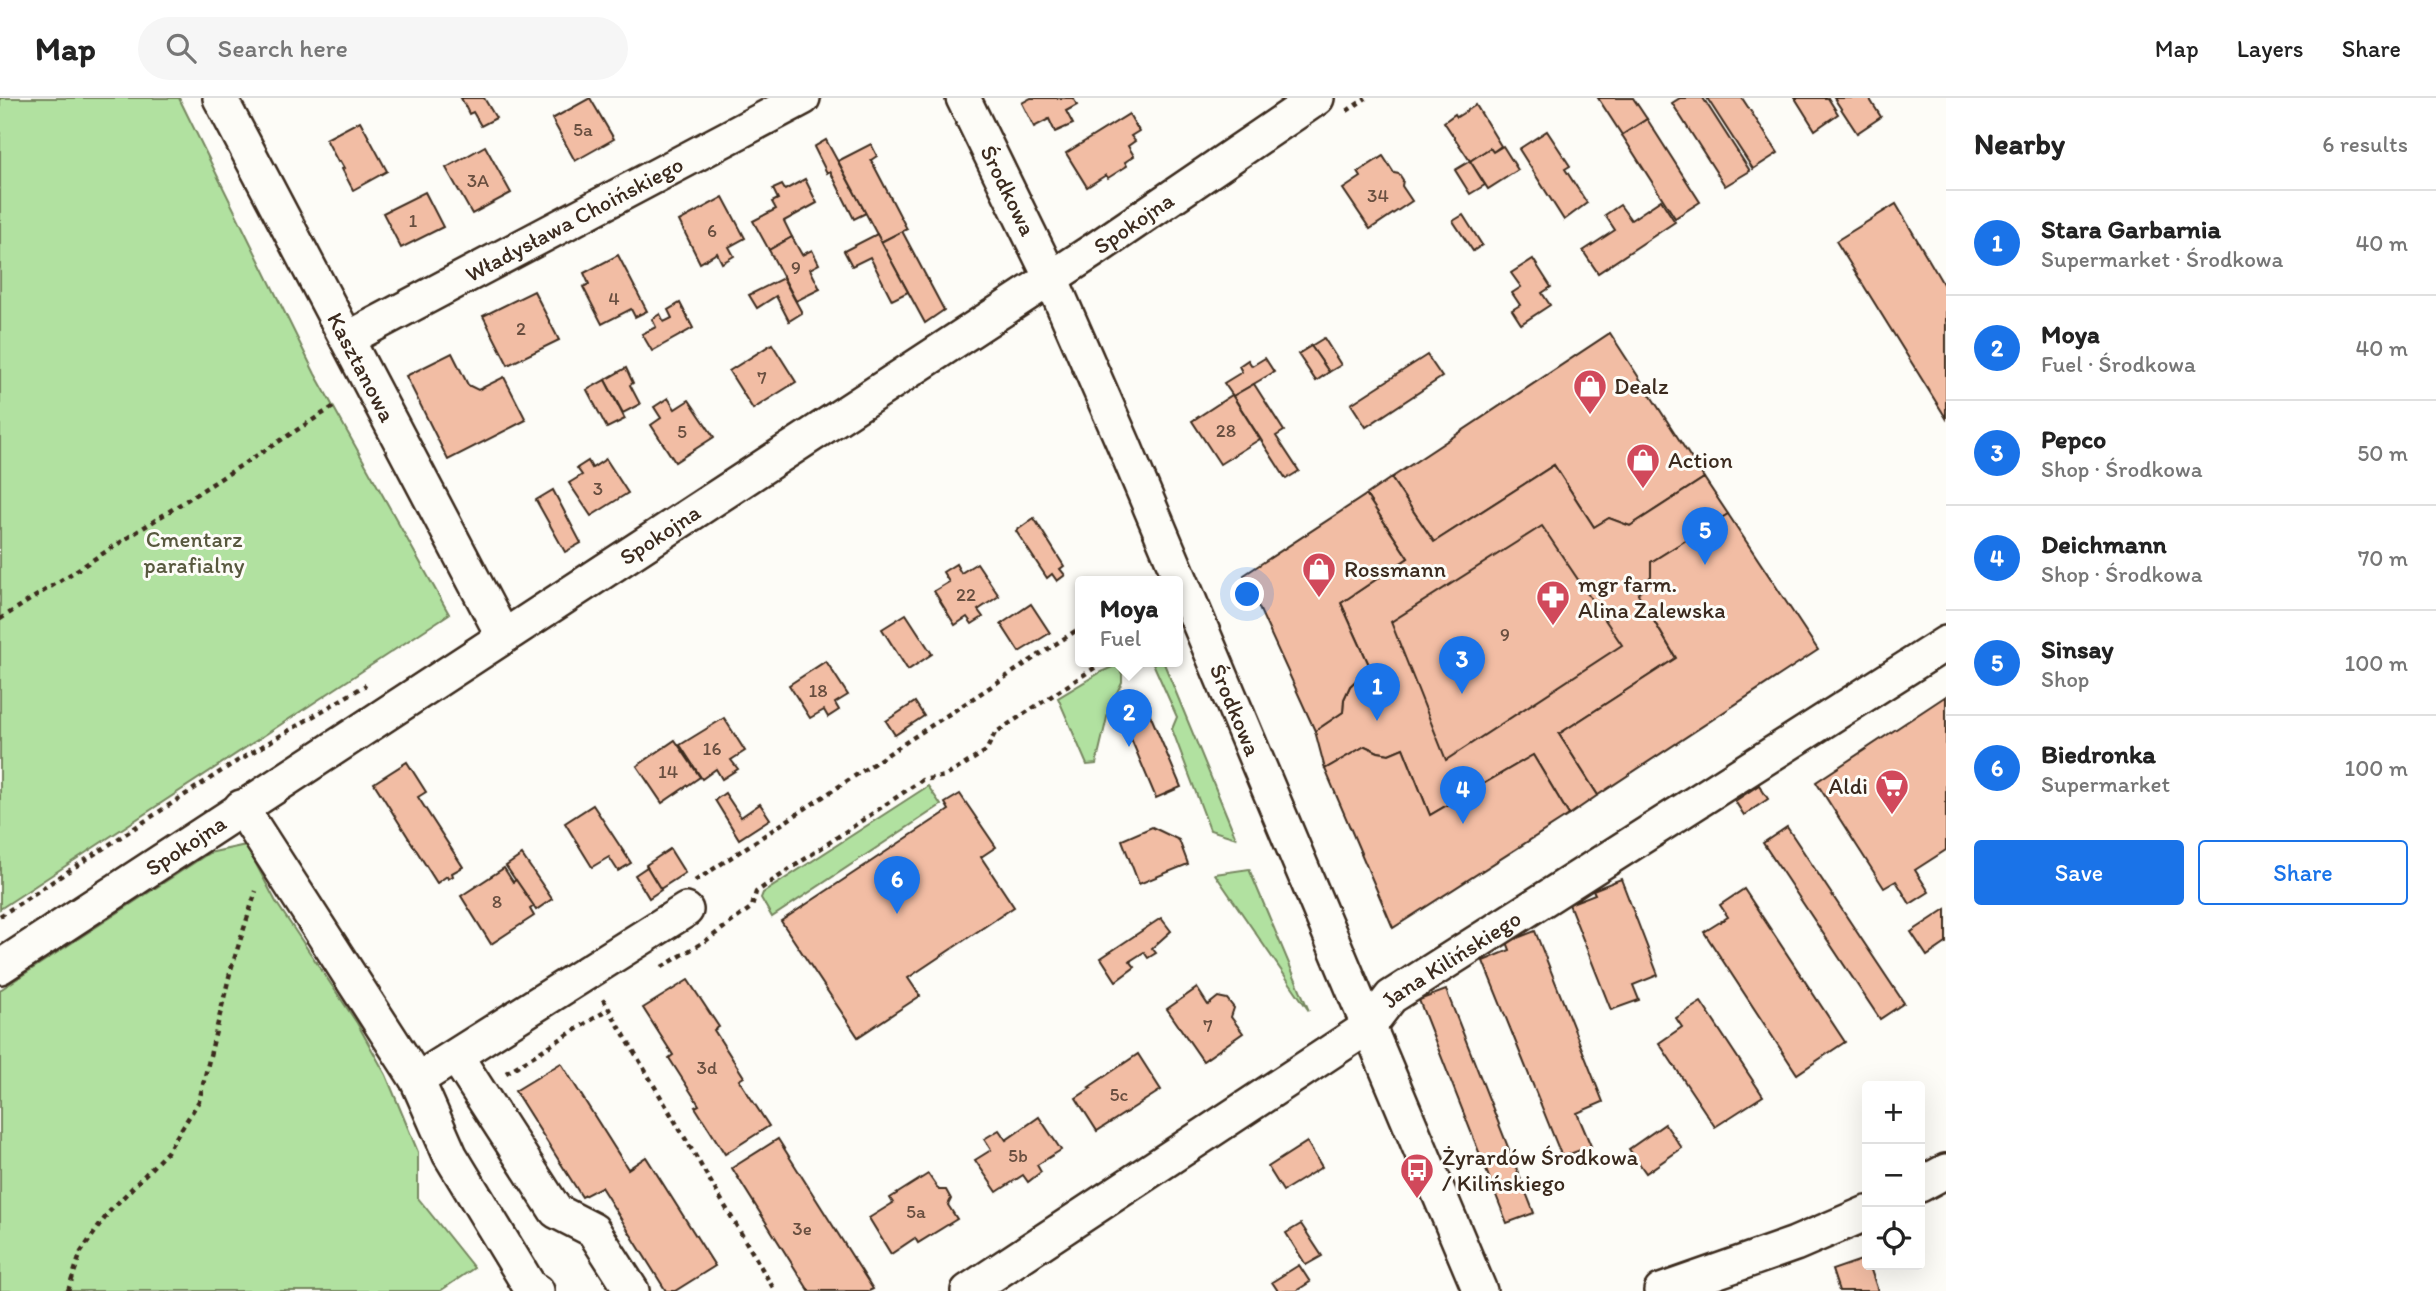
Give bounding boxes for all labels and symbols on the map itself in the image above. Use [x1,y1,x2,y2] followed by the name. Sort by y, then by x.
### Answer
[573,118,593,141] house number: 5a
[974,141,1042,240] street label: Środkowa
[460,150,688,288] street label: Władysława Choińskiego
[467,169,489,192] house number: 3A
[1367,184,1389,207] house number: 34
[1088,186,1179,260] street label: Spokojna
[409,209,418,232] house number: 1
[707,219,717,242] house number: 6
[791,256,801,279] house number: 9
[608,287,620,310] house number: 4
[321,308,402,427] street label: Kasztanowa
[516,317,526,340] house number: 2
[757,366,767,389] house number: 7
[1571,367,1609,416] shop icon: Dealz
[1614,372,1669,400] place label: Dealz
[1216,419,1236,442] house number: 28
[677,420,687,443] house number: 5
[1624,441,1662,490] shop icon: Action
[1668,446,1733,474] place label: Action
[593,477,603,500] house number: 3
[614,498,706,571] street label: Spokojna
[1682,507,1728,565] pin: 5
[144,525,245,579] park label: Cmentarz parafialny
[1300,550,1338,599] shop icon: Rossmann
[1344,555,1446,583] place label: Rossmann
[1578,570,1725,624] place label: mgr farm. Alina Zalewska
[1230,577,1264,611] your location
[1534,578,1572,627] pharmacy icon: mgr farm. Alina Zalewska
[956,583,976,606] house number: 22
[1500,623,1510,646] house number: 9
[1439,636,1485,694] pin: 3
[1204,660,1267,760] street label: Środkowa
[1354,663,1400,721] pin: 1
[808,679,828,702] house number: 18
[1106,689,1152,747] pin: 2
[703,737,721,760] house number: 16
[658,760,678,783] house number: 14
[1440,766,1486,824] pin: 4
[1873,767,1911,816] supermarket icon: Aldi
[1829,772,1868,800] place label: Aldi
[140,809,231,882] street label: Spokojna
[874,856,920,914] pin: 6
[492,890,502,913] house number: 8
[1374,904,1526,1013] street label: Jana Kilińskiego
[1203,1014,1213,1037] house number: 7
[697,1056,718,1079] house number: 3d
[1110,1083,1129,1106] house number: 5c
[1442,1143,1639,1197] place label: Żyrardów Środkowa / Kilińskiego
[1008,1144,1028,1167] house number: 5b
[1398,1151,1436,1200] bus stop icon: Żyrardów Środkowa / Kilińskiego
[906,1200,926,1223] house number: 5a
[792,1217,812,1240] house number: 3e

